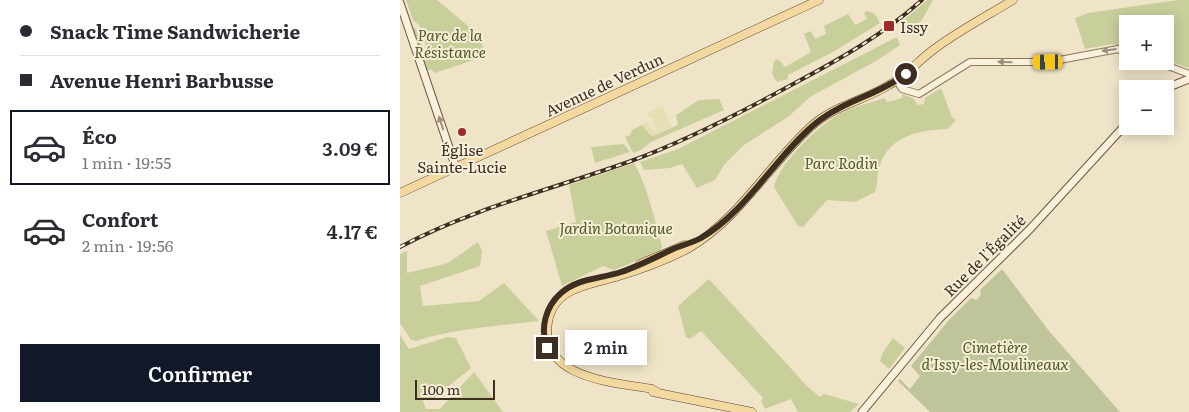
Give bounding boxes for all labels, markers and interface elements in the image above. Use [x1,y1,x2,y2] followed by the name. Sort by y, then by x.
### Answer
[900,15,929,38] place label: Issy
[1119,15,1174,135] map controls
[1119,15,1174,70] button: +
[50,17,300,45] text: Snack Time Sandwicherie
[882,19,896,33] marker: Issy
[414,23,486,63] park label: Parc de la Résistance
[541,46,667,121] street label: Avenue de Verdun
[1100,46,1116,54] one-way arrow
[1032,54,1063,70] car
[997,58,1013,66] one-way arrow
[895,63,917,85] route start
[50,66,274,94] text: Avenue Henri Barbusse
[1119,80,1174,135] button: −
[437,115,444,130] one-way arrow
[82,122,117,150] text: Éco
[22,125,67,170] icon: car
[456,126,468,138] marker: Église Sainte-Lucie
[322,134,378,162] text: 3.09 €
[417,138,507,178] place label: Église Sainte-Lucie
[82,150,171,174] text: 1 min · 19:55
[804,151,878,174] park label: Parc Rodin
[82,205,158,233] text: Confort
[22,208,67,253] icon: car
[938,209,1030,301] street label: Rue de l'Égalité
[559,216,673,239] park label: Jardin Botanique
[326,217,378,245] text: 4.17 €
[82,233,173,257] text: 2 min · 19:56
[564,330,647,366] callout: 2 min
[584,335,628,359] text: 2 min
[921,335,1069,375] park label: Cimetière d'Issy-les-Moulineaux
[536,337,558,359] route end
[20,344,380,402] button: Confirmer
[415,377,495,400] scale bar
[422,379,460,399] text: 100 m

